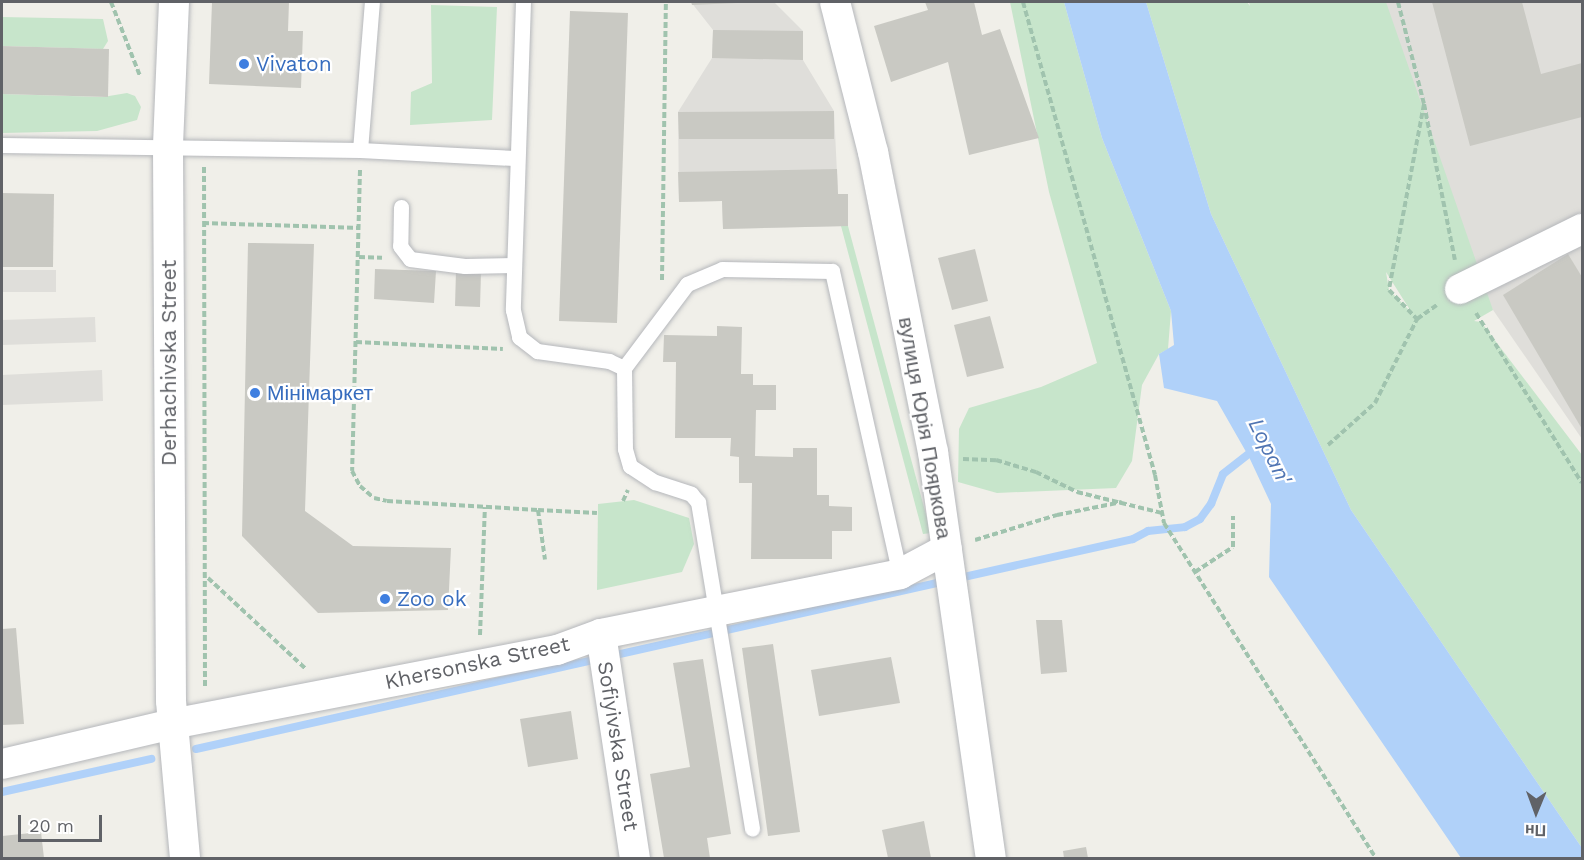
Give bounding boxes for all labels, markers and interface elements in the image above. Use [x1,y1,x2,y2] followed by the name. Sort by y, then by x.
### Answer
[256,51,332,77] place label: Vivaton
[237,57,251,71] marker: Vivaton
[156,260,182,466] street label: Derhachivska Street
[893,315,957,541] street label: вулиця Юрія Пояркова
[267,380,373,406] place label: Мінімаркет
[248,386,262,400] marker: Мінімаркет
[1243,414,1297,488] water label: Lopan'
[397,586,467,612] place label: Zoo ok
[378,592,392,606] marker: Zoo ok
[382,631,572,695] street label: Khersonska Street
[592,659,644,833] street label: Sofiyivska Street
[1506,782,1566,842] north arrow
[21,803,105,841] scale bar
[29,815,74,836] text: 20 m
[1525,821,1546,840] text: Пн

